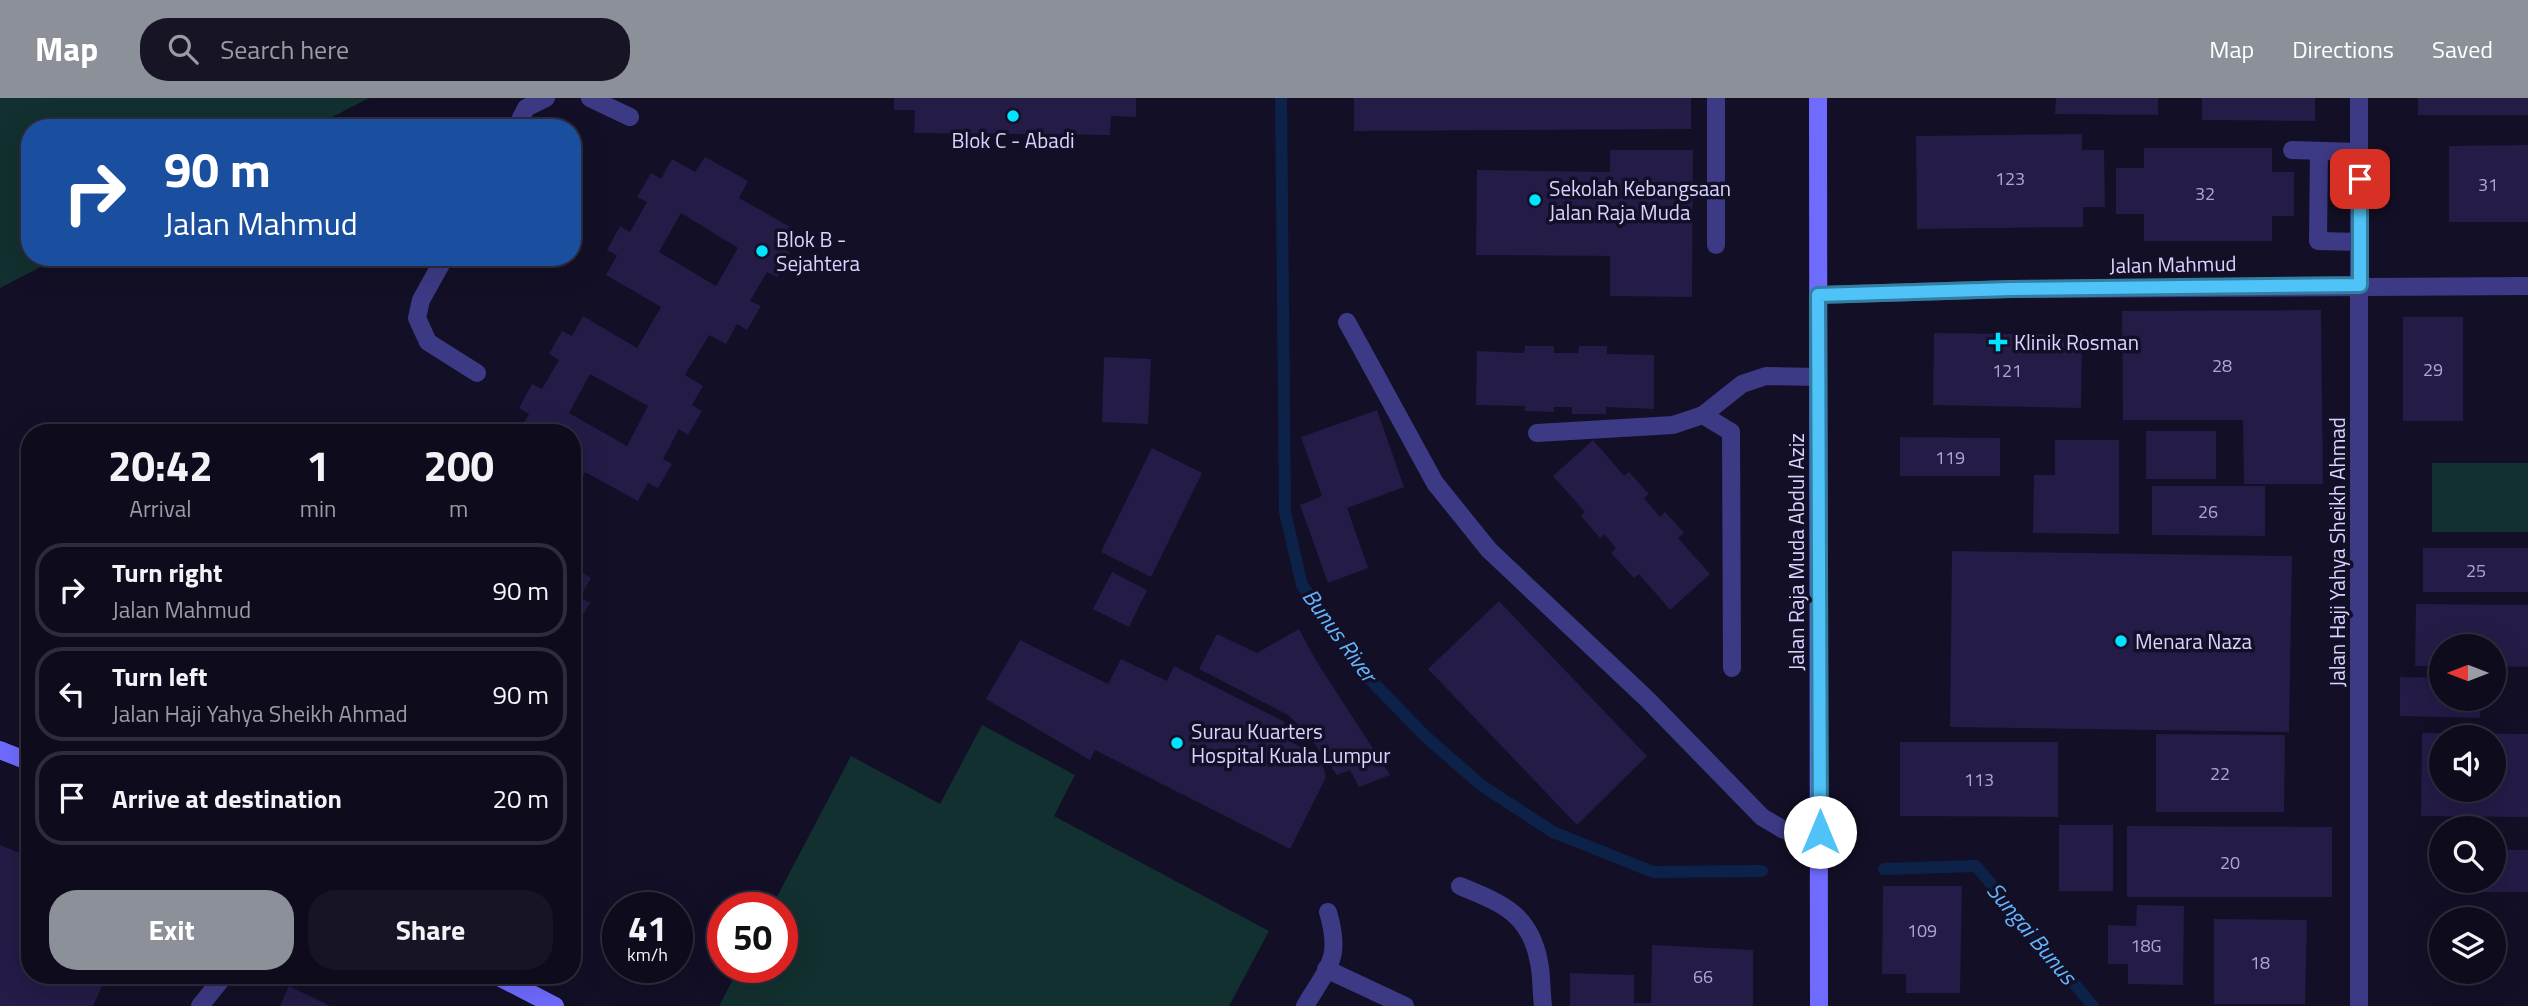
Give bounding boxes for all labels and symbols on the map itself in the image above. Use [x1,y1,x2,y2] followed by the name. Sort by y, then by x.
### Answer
[1005,108,1021,124] marker: Blok C - Abadi
[951,124,1075,156] place label: Blok C - Abadi
[2330,149,2390,209] pin
[1995,165,2025,192] house number: 123
[2478,171,2498,198] house number: 31
[1549,172,1731,228] place label: Sekolah Kebangsaan Jalan Raja Muda
[2195,180,2215,207] house number: 32
[1527,192,1543,208] marker: Sekolah Kebangsaan Jalan Raja Muda
[776,223,861,279] place label: Blok B - Sejahtera
[754,243,770,259] marker: Blok B - Sejahtera
[2109,247,2237,281] street label: Jalan Mahmud
[2014,326,2139,358] place label: Klinik Rosman
[1988,332,2008,352] marker: Klinik Rosman
[2212,352,2232,379] house number: 28
[2423,356,2443,383] house number: 29
[1992,357,2022,384] house number: 121
[2321,417,2353,687] street label: Jalan Haji Yahya Sheikh Ahmad
[1780,433,1812,671] street label: Jalan Raja Muda Abdul Aziz
[1935,444,1965,471] house number: 119
[2198,498,2218,525] house number: 26
[2466,557,2486,584] house number: 25
[1294,581,1388,691] water label: Bunus River
[2135,625,2253,657] place label: Menara Naza
[2113,633,2129,649] marker: Menara Naza
[2429,634,2506,710] north arrow
[1191,715,1390,771] place label: Surau Kuarters Hospital Kuala Lumpur
[1169,735,1185,751] marker: Surau Kuarters Hospital Kuala Lumpur
[2210,760,2230,787] house number: 22
[1964,766,1994,793] house number: 113
[1783,795,1857,869] position arrow
[2220,849,2240,876] house number: 20
[1979,874,2087,993] water label: Sungai Bunus
[707,892,798,983] speed limit sign: 50
[1907,917,1937,944] house number: 109
[2130,932,2162,959] house number: 18G
[2250,949,2270,976] house number: 18
[1693,963,1713,990] house number: 66

